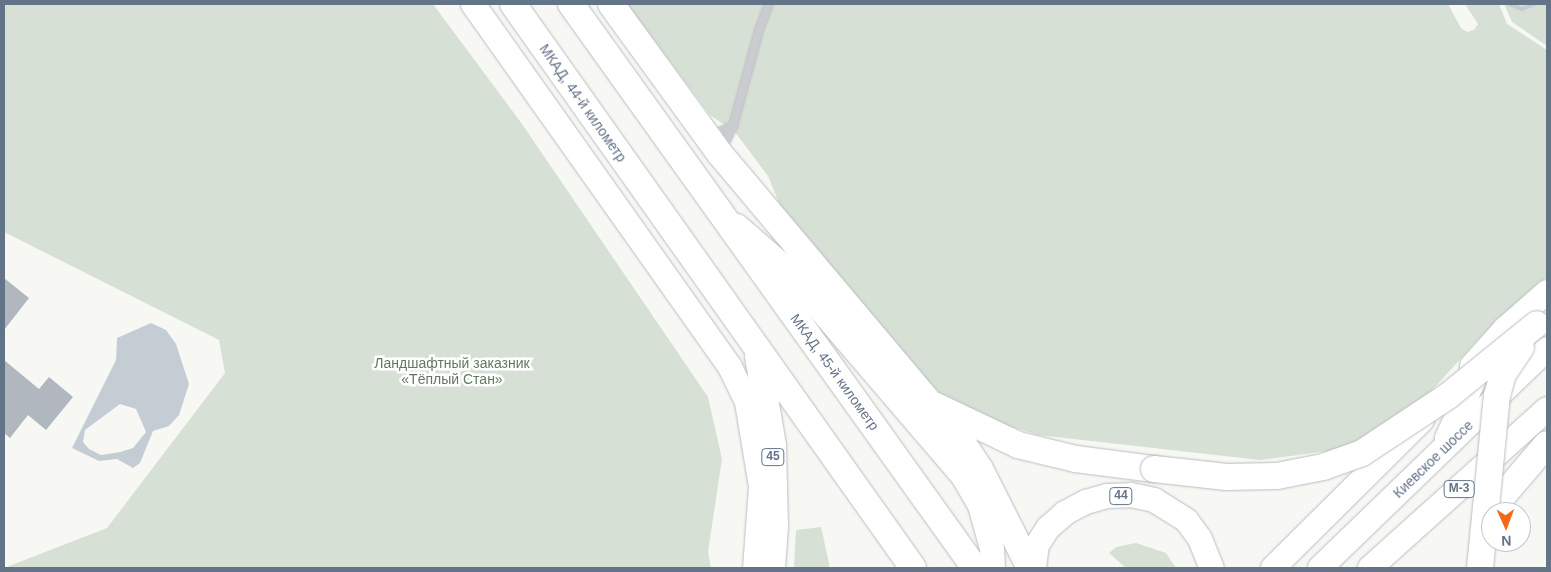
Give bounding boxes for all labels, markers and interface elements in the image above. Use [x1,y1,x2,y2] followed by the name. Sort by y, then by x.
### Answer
[536,41,630,165] street label: МКАД, 44-й километр
[787,310,883,434] street label: МКАД, 45-й километр
[374,355,530,388] park label: Ландшафтный заказник «Тёплый Стан»
[1390,417,1476,501] street label: Киевское шоссе
[760,448,786,467] road number: 45
[1443,479,1475,498] road number: М-3
[1108,486,1134,506] road number: 44
[1481,502,1531,552] north arrow
[1501,533,1512,549] text: N

